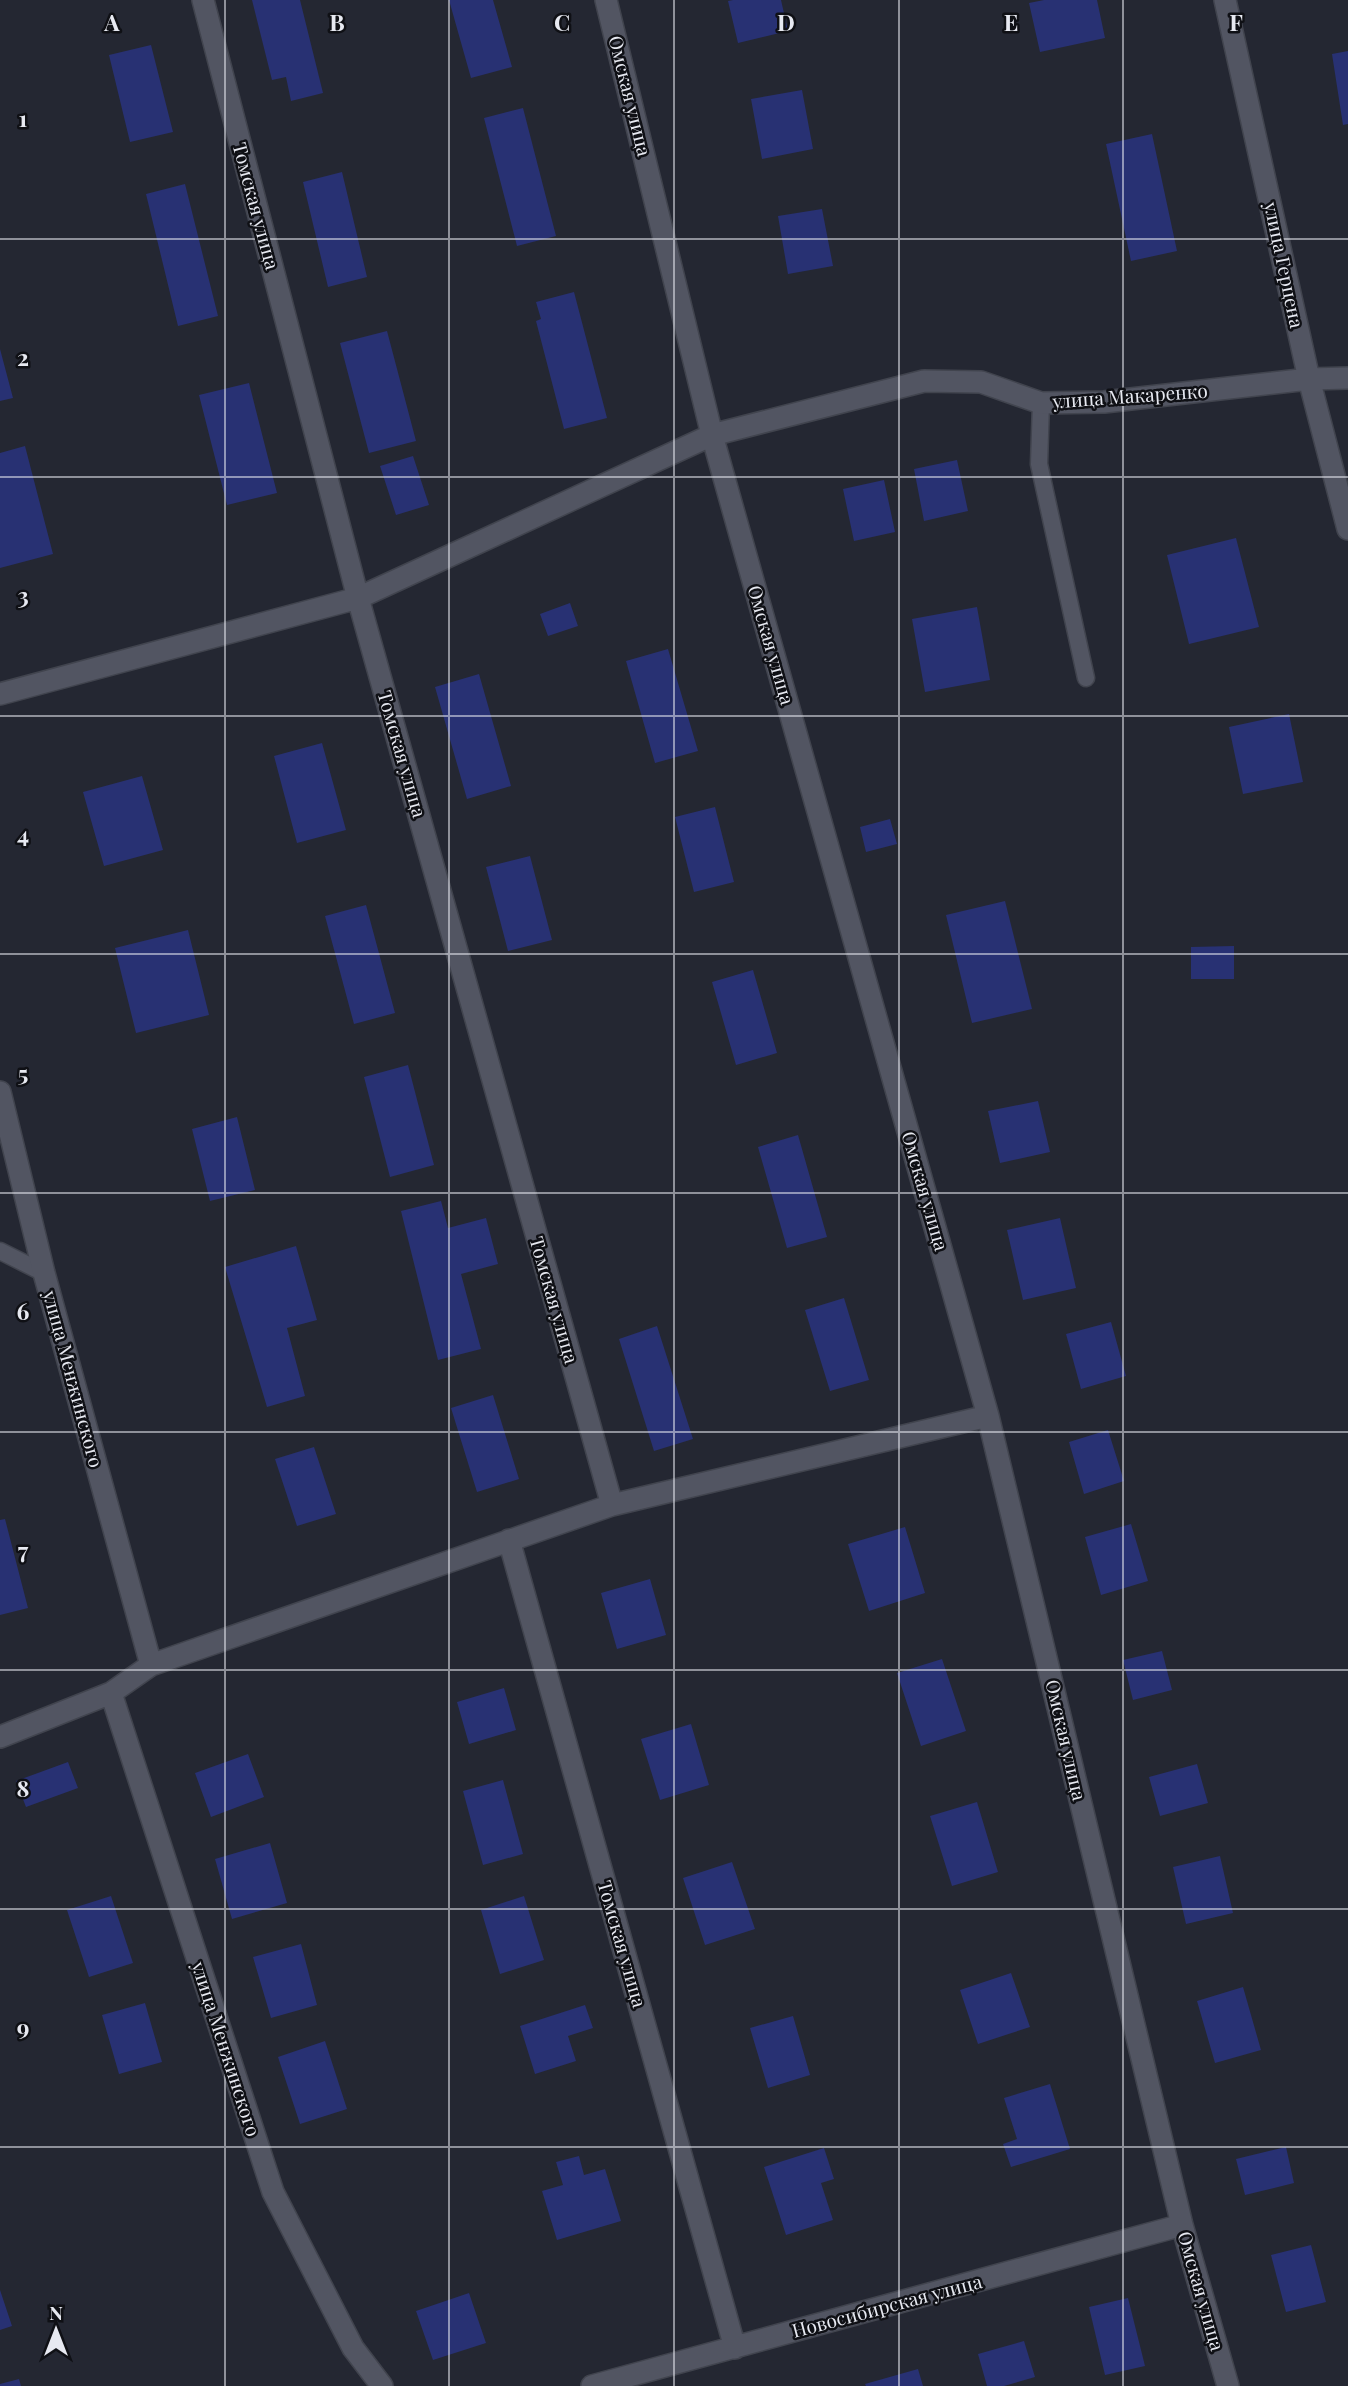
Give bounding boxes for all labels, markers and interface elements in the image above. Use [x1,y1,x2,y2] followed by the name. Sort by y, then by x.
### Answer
[103,6,120,37] text: A
[329,6,345,37] text: B
[554,6,570,37] text: C
[777,6,795,37] text: D
[1004,6,1018,37] text: E
[1229,6,1243,37] text: F
[603,33,659,159] street label: Омская улица
[19,102,28,133] text: 1
[227,139,287,273] street label: Томская улица
[1259,198,1311,331] street label: улица Герцена
[17,341,29,372] text: 2
[1050,377,1208,413] street label: улица Макаренко
[17,579,29,610] text: 3
[742,582,802,708] street label: Омская улица
[372,687,434,821] street label: Томская улица
[17,818,29,849] text: 4
[18,1057,28,1088] text: 5
[896,1128,956,1254] street label: Омская улица
[524,1233,586,1367] street label: Томская улица
[38,1286,110,1470] street label: улица Менжинского
[17,1295,30,1326] text: 6
[18,1534,29,1565] text: 7
[1040,1677,1094,1803] street label: Омская улица
[17,1772,29,1803] text: 8
[592,1877,654,2011] street label: Томская улица
[186,1957,268,2139] street label: улица Менжинского
[17,2011,29,2042] text: 9
[1172,2228,1232,2354] street label: Омская улица
[789,2267,985,2343] street label: Новосибирская улица
[21,2295,91,2365] north arrow
[49,2299,63,2325] text: N

